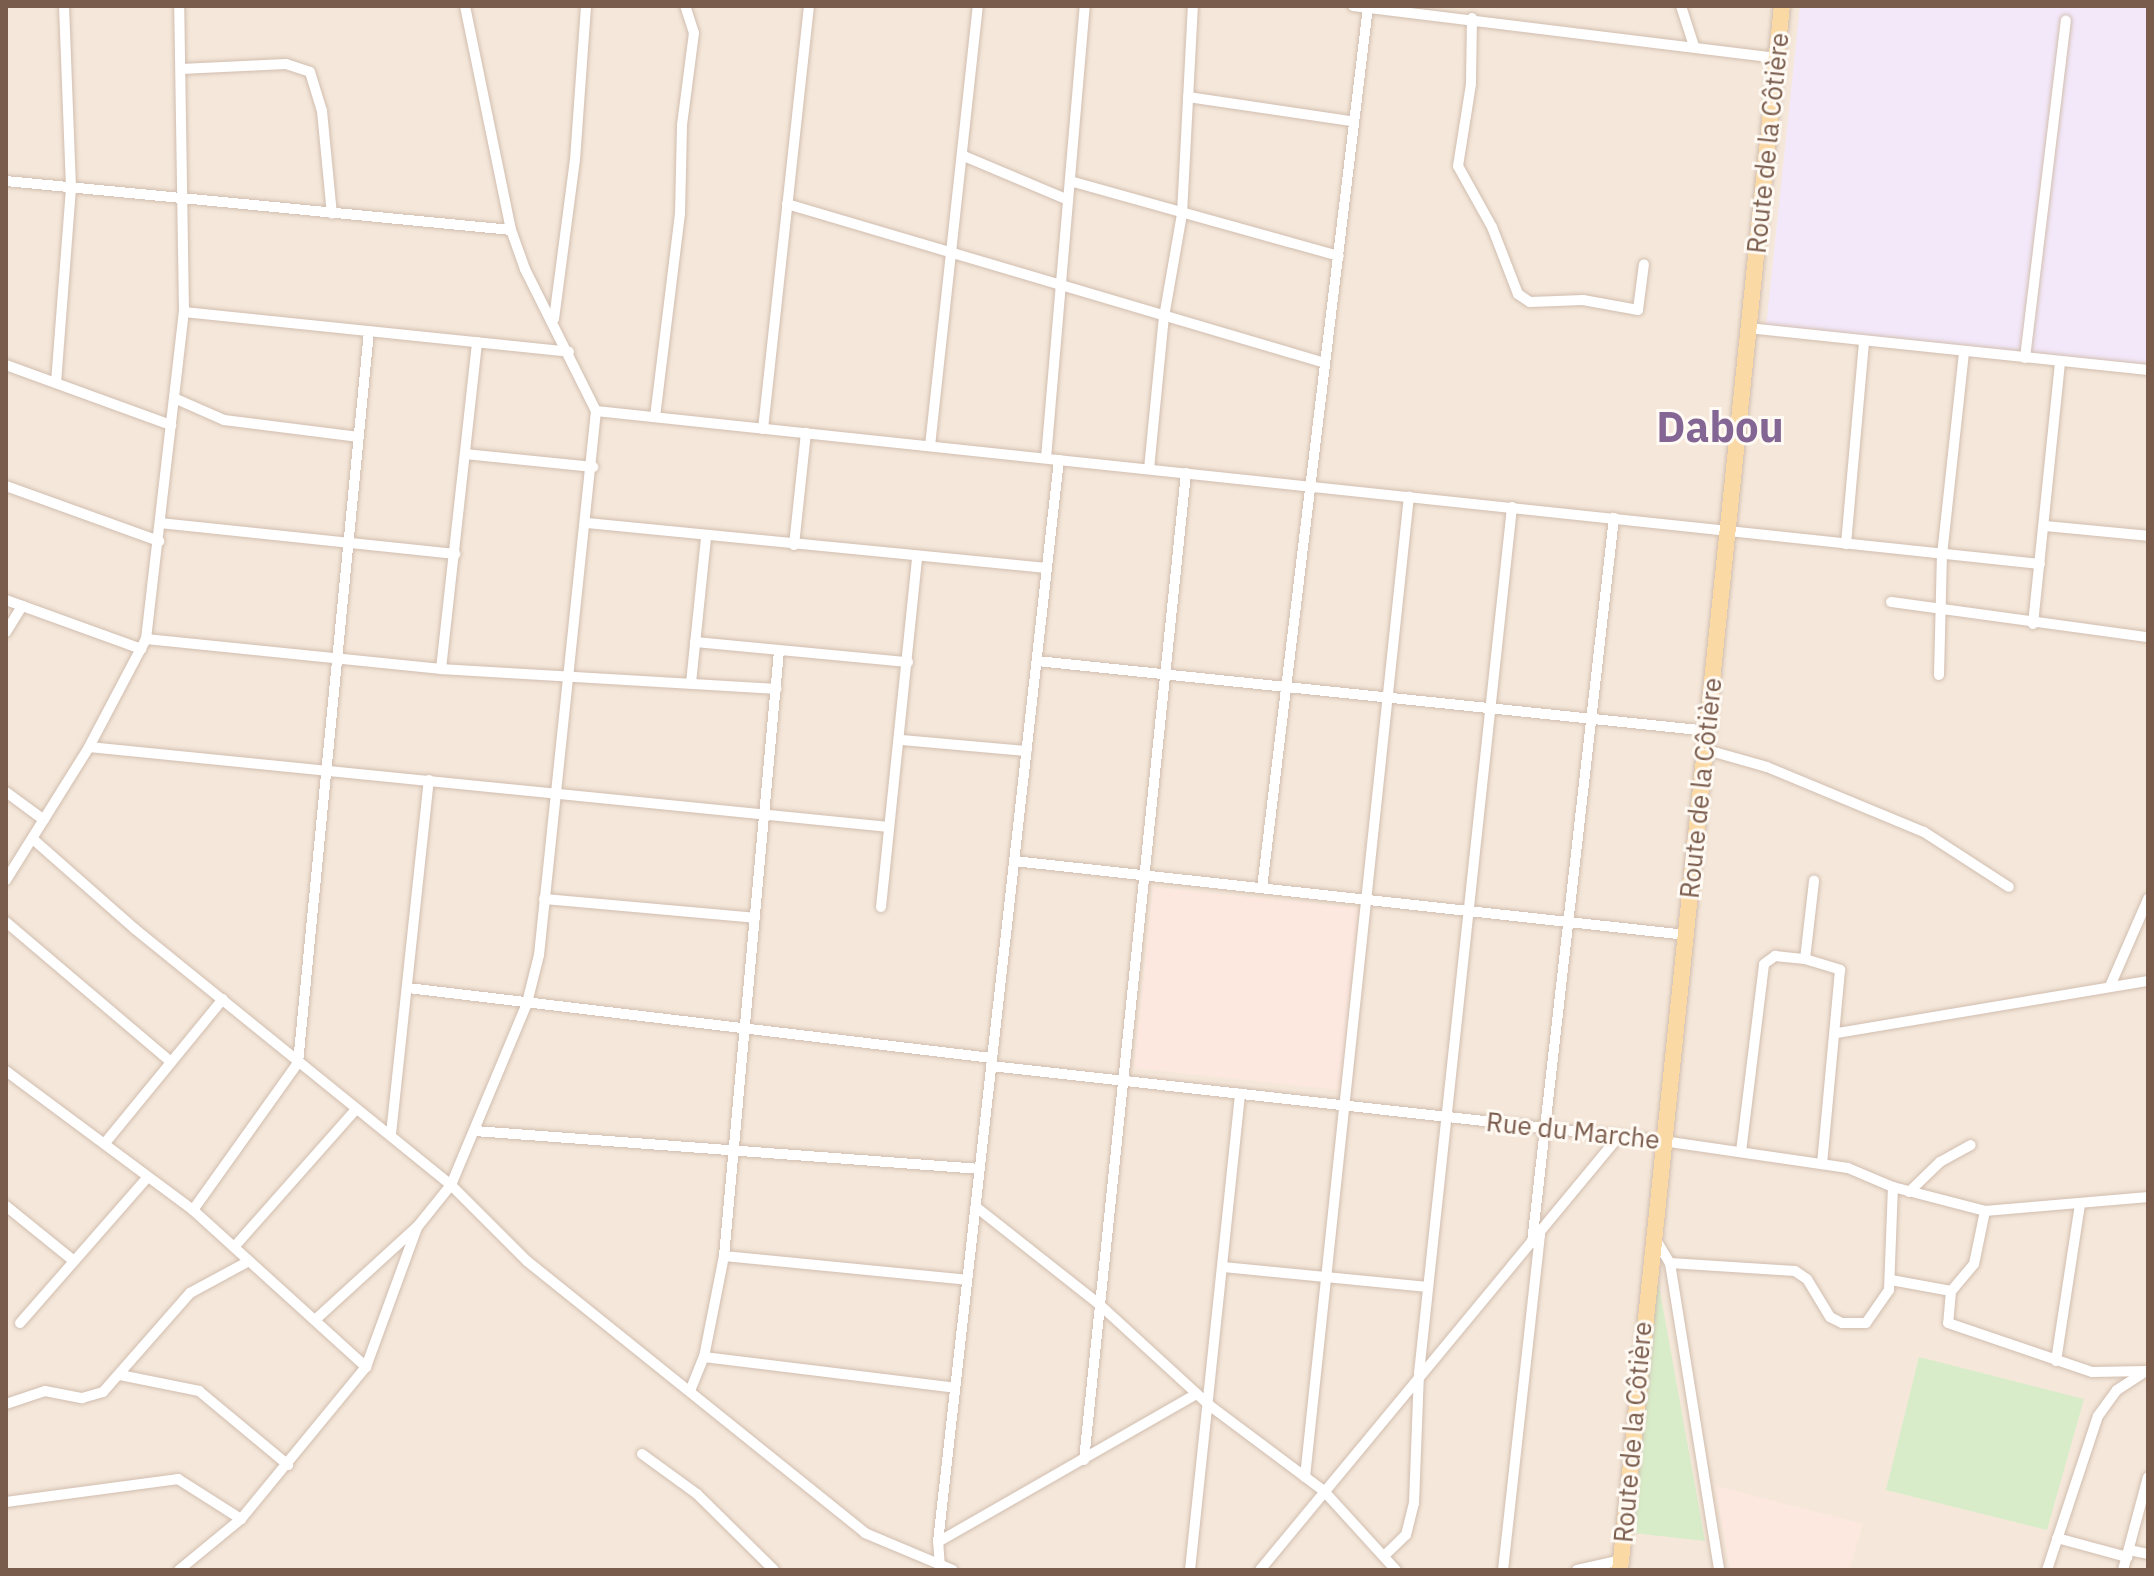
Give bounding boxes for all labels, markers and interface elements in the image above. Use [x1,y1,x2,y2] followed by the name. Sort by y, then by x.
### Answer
[1741,31,1795,255] street label: Route de la Côtière
[1656,402,1784,452] district label: Dabou
[1674,676,1728,900] street label: Route de la Côtière
[1485,1106,1661,1156] street label: Rue du Marche
[1608,1320,1658,1544] street label: Route de la Côtière

